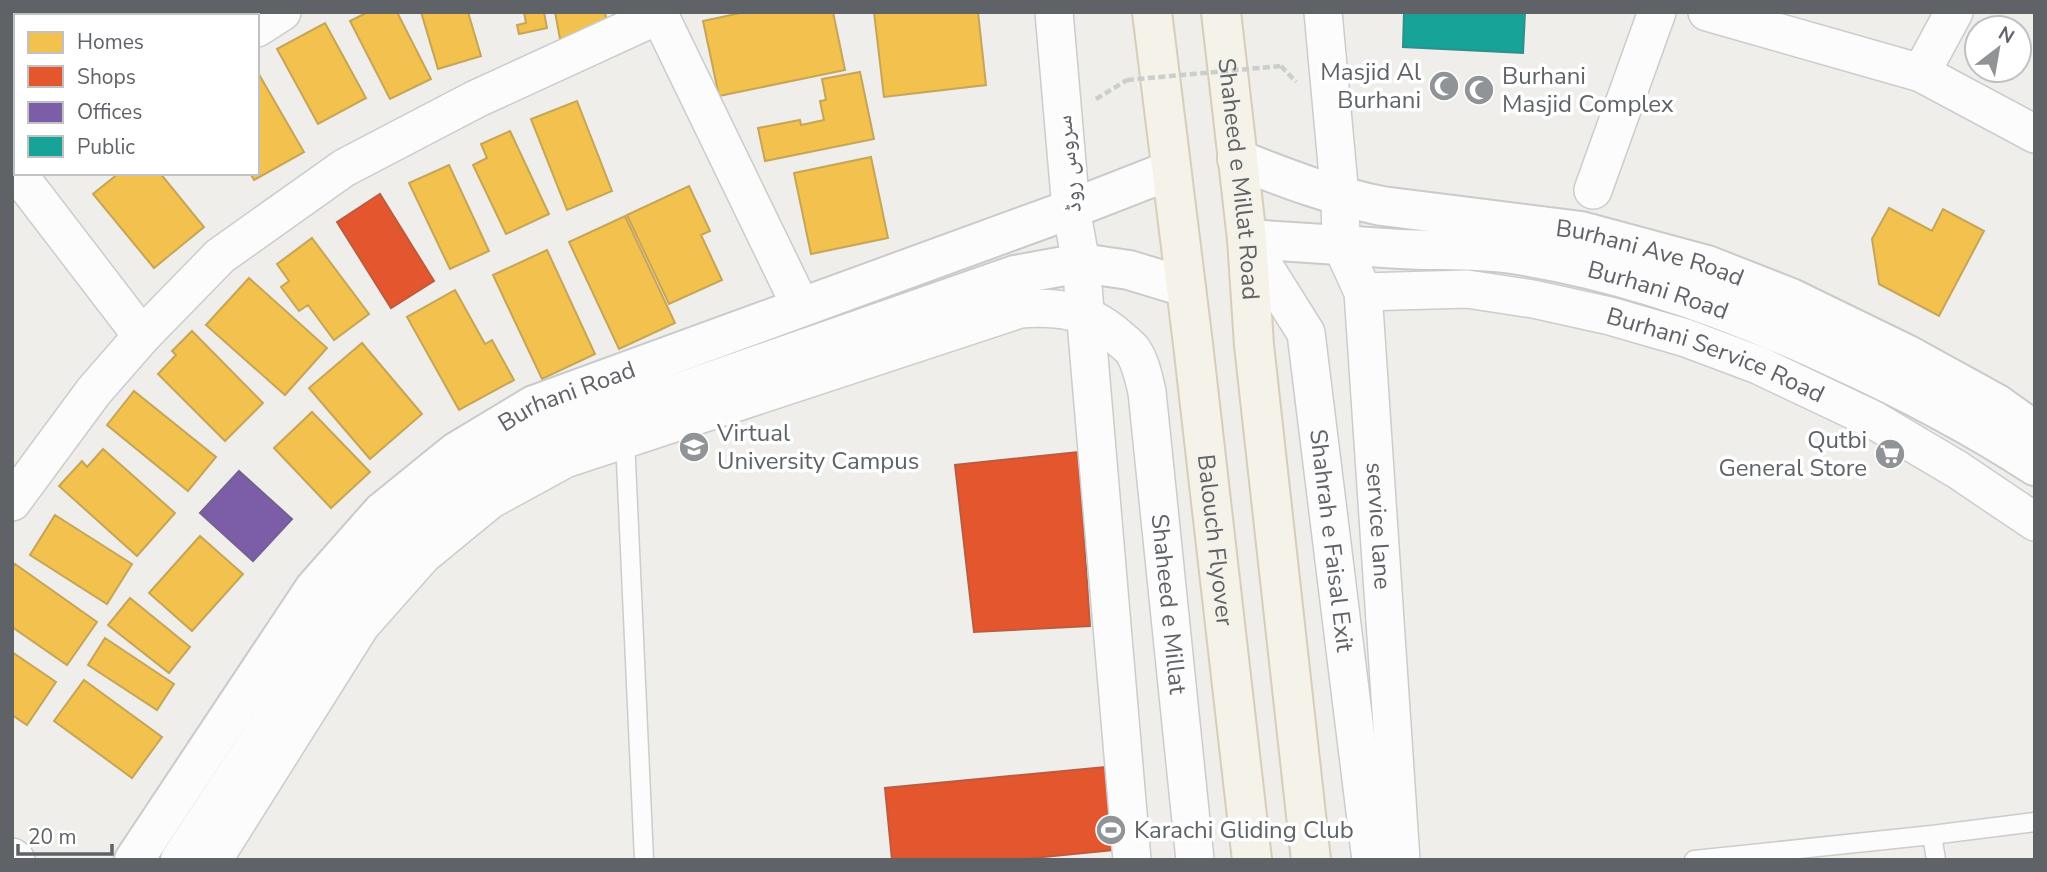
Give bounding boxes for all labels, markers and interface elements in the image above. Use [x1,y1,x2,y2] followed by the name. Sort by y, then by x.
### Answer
[14,14,259,175] legend
[1963,14,2033,84] north arrow
[1993,20,2019,50] text: N
[77,28,144,56] text: Homes
[1210,56,1267,301] street label: Shaheed e Millat Road
[1320,56,1421,116] place label: Masjid Al Burhani
[1502,60,1674,120] place label: Burhani Masjid Complex
[77,63,136,91] text: Shops
[1427,69,1461,103] mosque icon: Masjid Al Burhani
[1462,73,1496,107] mosque icon: Burhani Masjid Complex
[77,98,142,126] text: Offices
[1047,114,1089,214] street label: سروس روڈ
[77,133,135,161] text: Public
[1554,212,1748,294] street label: Burhani Ave Road
[1584,253,1733,327] street label: Burhani Road
[1603,300,1830,410] street label: Burhani Service Road
[492,353,640,439] street label: Burhani Road
[716,417,919,477] place label: Virtual University Campus
[1718,424,1867,484] place label: Qutbi General Store
[1302,427,1361,654] street label: Shahrah e Faisal Exit
[677,430,711,464] school or university icon: Virtual University Campus
[1873,437,1907,471] supermarket icon: Qutbi General Store
[1190,453,1241,628] street label: Balouch Flyover
[1358,461,1399,591] street label: service lane
[1144,512,1194,696] street label: Shaheed e Millat
[18,812,112,856] scale bar
[1094,813,1128,847] sports icon: Karachi Gliding Club
[1134,814,1354,846] place label: Karachi Gliding Club
[28,823,77,851] text: 20 m

